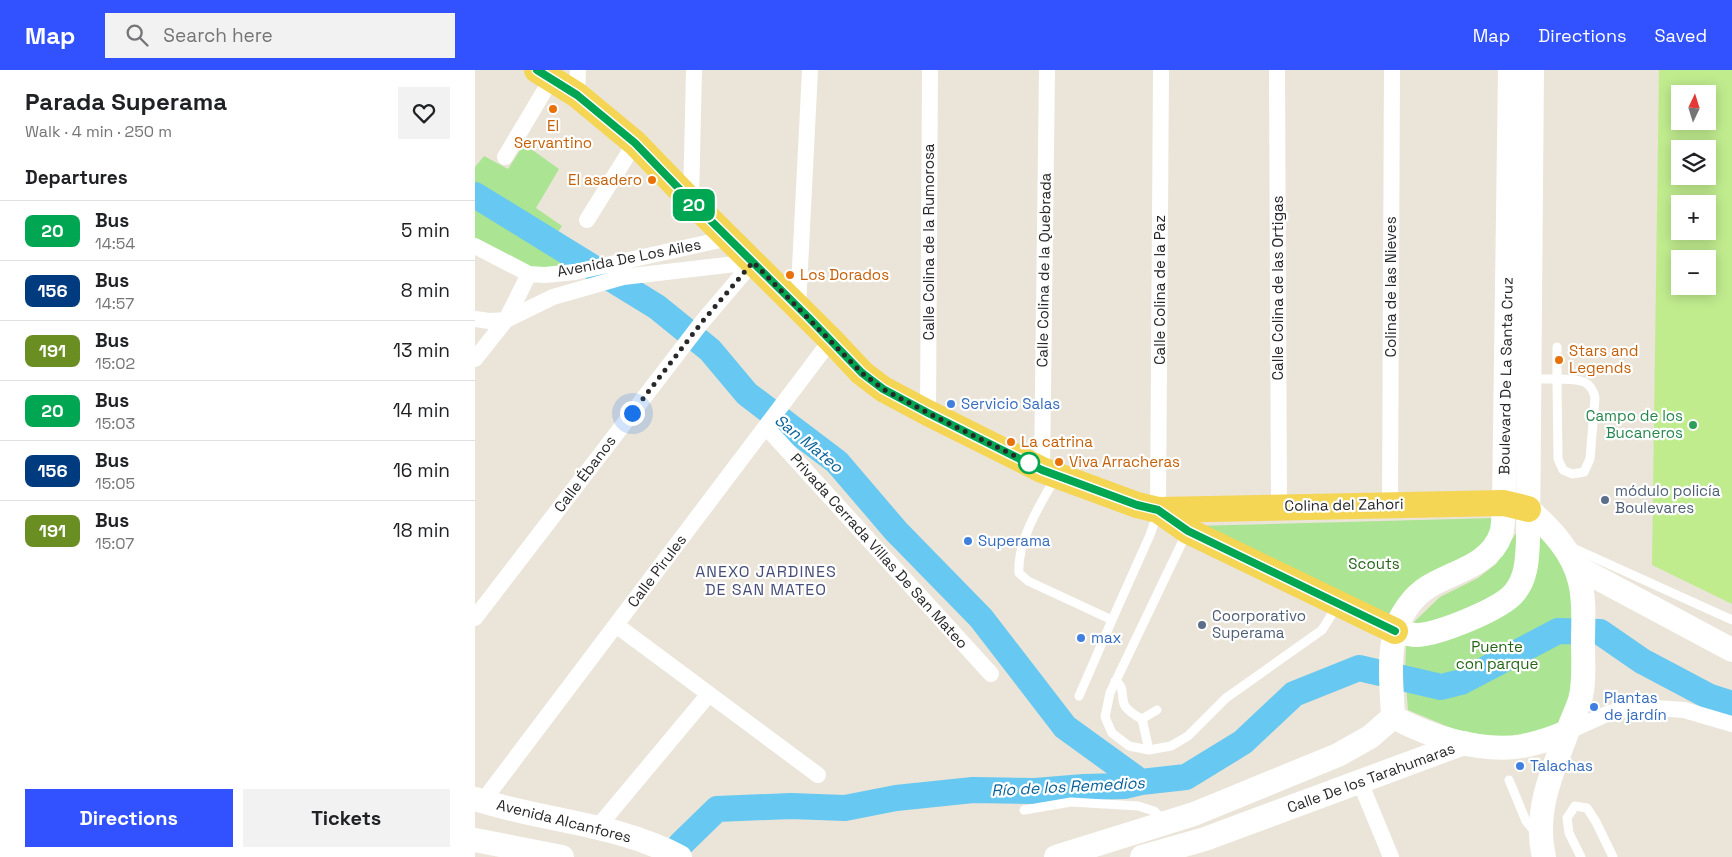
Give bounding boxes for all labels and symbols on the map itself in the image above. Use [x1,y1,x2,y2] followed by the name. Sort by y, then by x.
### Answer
[1671,85,1716,130] north arrow
[547,103,559,115] marker: El Servantino
[514,116,592,152] place label: El Servantino
[919,143,938,340] street label: Calle Colina de la Rumorosa
[568,170,642,189] place label: El asadero
[1032,172,1055,367] street label: Calle Colina de la Quebrada
[646,174,658,186] marker: El asadero
[671,189,717,221] line badge: 20
[1268,195,1287,381] street label: Calle Colina de las Ortigas
[1150,215,1169,365] street label: Calle Colina de la Paz
[1381,216,1400,358] street label: Colina de las Nieves
[555,234,703,281] street label: Avenida De Los Ailes
[800,265,889,284] place label: Los Dorados
[784,269,796,281] marker: Los Dorados
[1494,277,1517,475] street label: Boulevard De La Santa Cruz
[1569,341,1638,377] place label: Stars and Legends
[1553,354,1565,366] marker: Stars and Legends
[961,394,1060,413] place label: Servicio Salas
[945,398,957,410] marker: Servicio Salas
[620,401,645,426] your location
[1586,406,1683,442] place label: Campo de los Bucaneros
[770,409,848,478] water label: San Mateo
[1687,419,1699,431] marker: Campo de los Bucaneros
[549,431,620,516] street label: Calle Ébanos
[1021,432,1093,451] place label: La catrina
[1005,436,1017,448] marker: La catrina
[786,449,972,652] street label: Privada Cerrada Villas De San Mateo
[1018,452,1040,474] unlabelled marker
[1069,452,1180,471] place label: Viva Arracheras
[1053,456,1065,468] marker: Viva Arracheras
[1615,481,1721,517] place label: módulo policía Boulevares
[1284,494,1404,515] street label: Colina del Zahori
[1599,494,1611,506] marker: módulo policía Boulevares
[623,530,690,611] street label: Calle Pirules
[978,531,1051,550] place label: Superama
[962,535,974,547] marker: Superama
[1348,554,1400,573] park label: Scouts
[695,561,837,600] district label: ANEXO JARDINES DE SAN MATEO
[1212,606,1306,642] place label: Coorporativo Superama
[1196,619,1208,631] marker: Coorporativo Superama
[1091,628,1122,647] place label: max
[1075,632,1087,644] marker: max
[1456,637,1538,673] park label: Puente con parque
[1604,688,1667,724] place label: Plantas de jardín
[1588,701,1600,713] marker: Plantas de jardín
[1284,738,1457,817] street label: Calle De los Tarahumaras
[1530,756,1593,775] place label: Talachas
[1514,760,1526,772] marker: Talachas
[991,772,1146,801] water label: Río de los Remedios
[495,795,633,846] street label: Avenida Alcanfores

